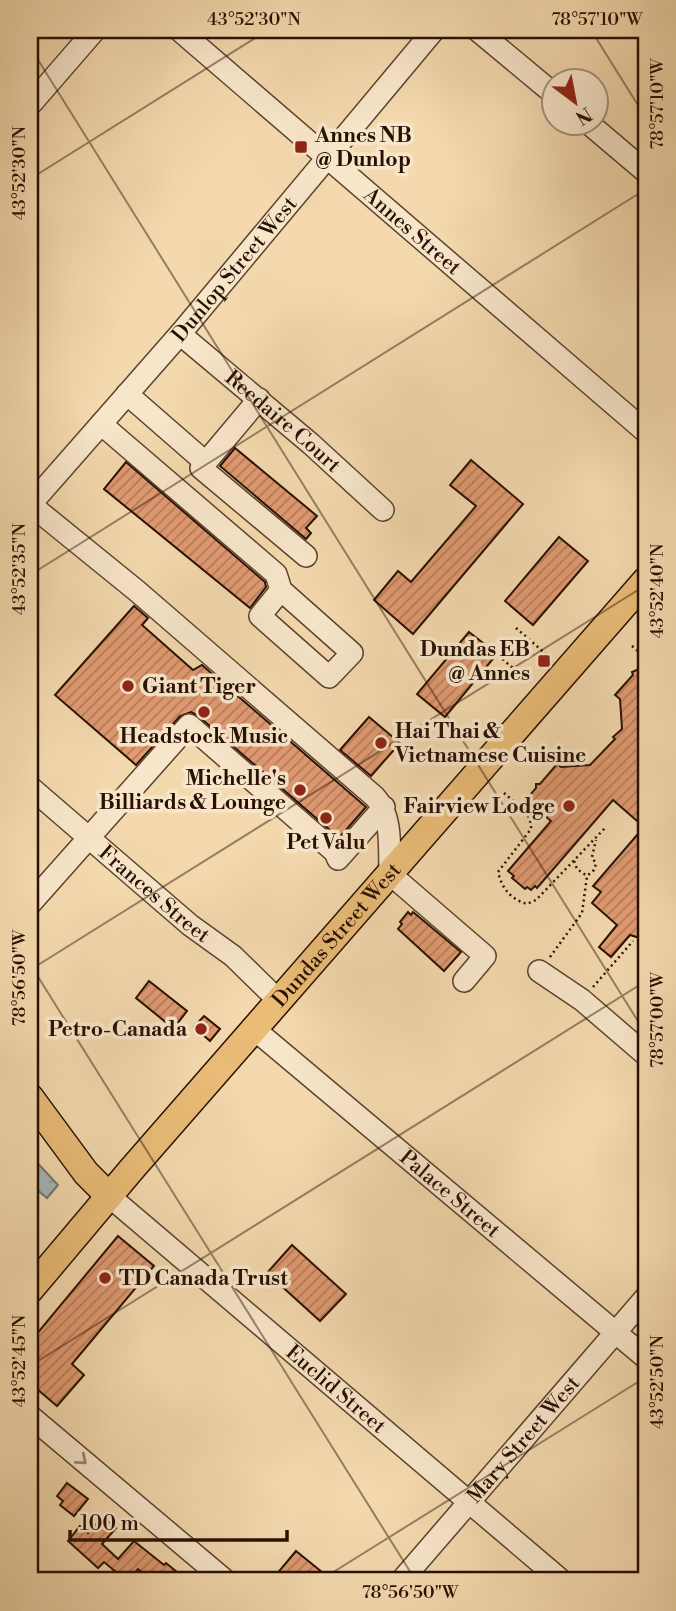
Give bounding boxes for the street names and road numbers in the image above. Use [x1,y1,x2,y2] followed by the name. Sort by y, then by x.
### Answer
[357,182,466,281] street label: Annes Street
[167,191,304,348] street label: Dunlop Street West
[219,365,346,479] street label: Reedaire Court
[93,840,215,949] street label: Frances Street
[267,857,408,1013] street label: Dundas Street West
[394,1145,505,1244] street label: Palace Street
[280,1340,391,1440] street label: Euclid Street
[462,1371,586,1509] street label: Mary Street West

